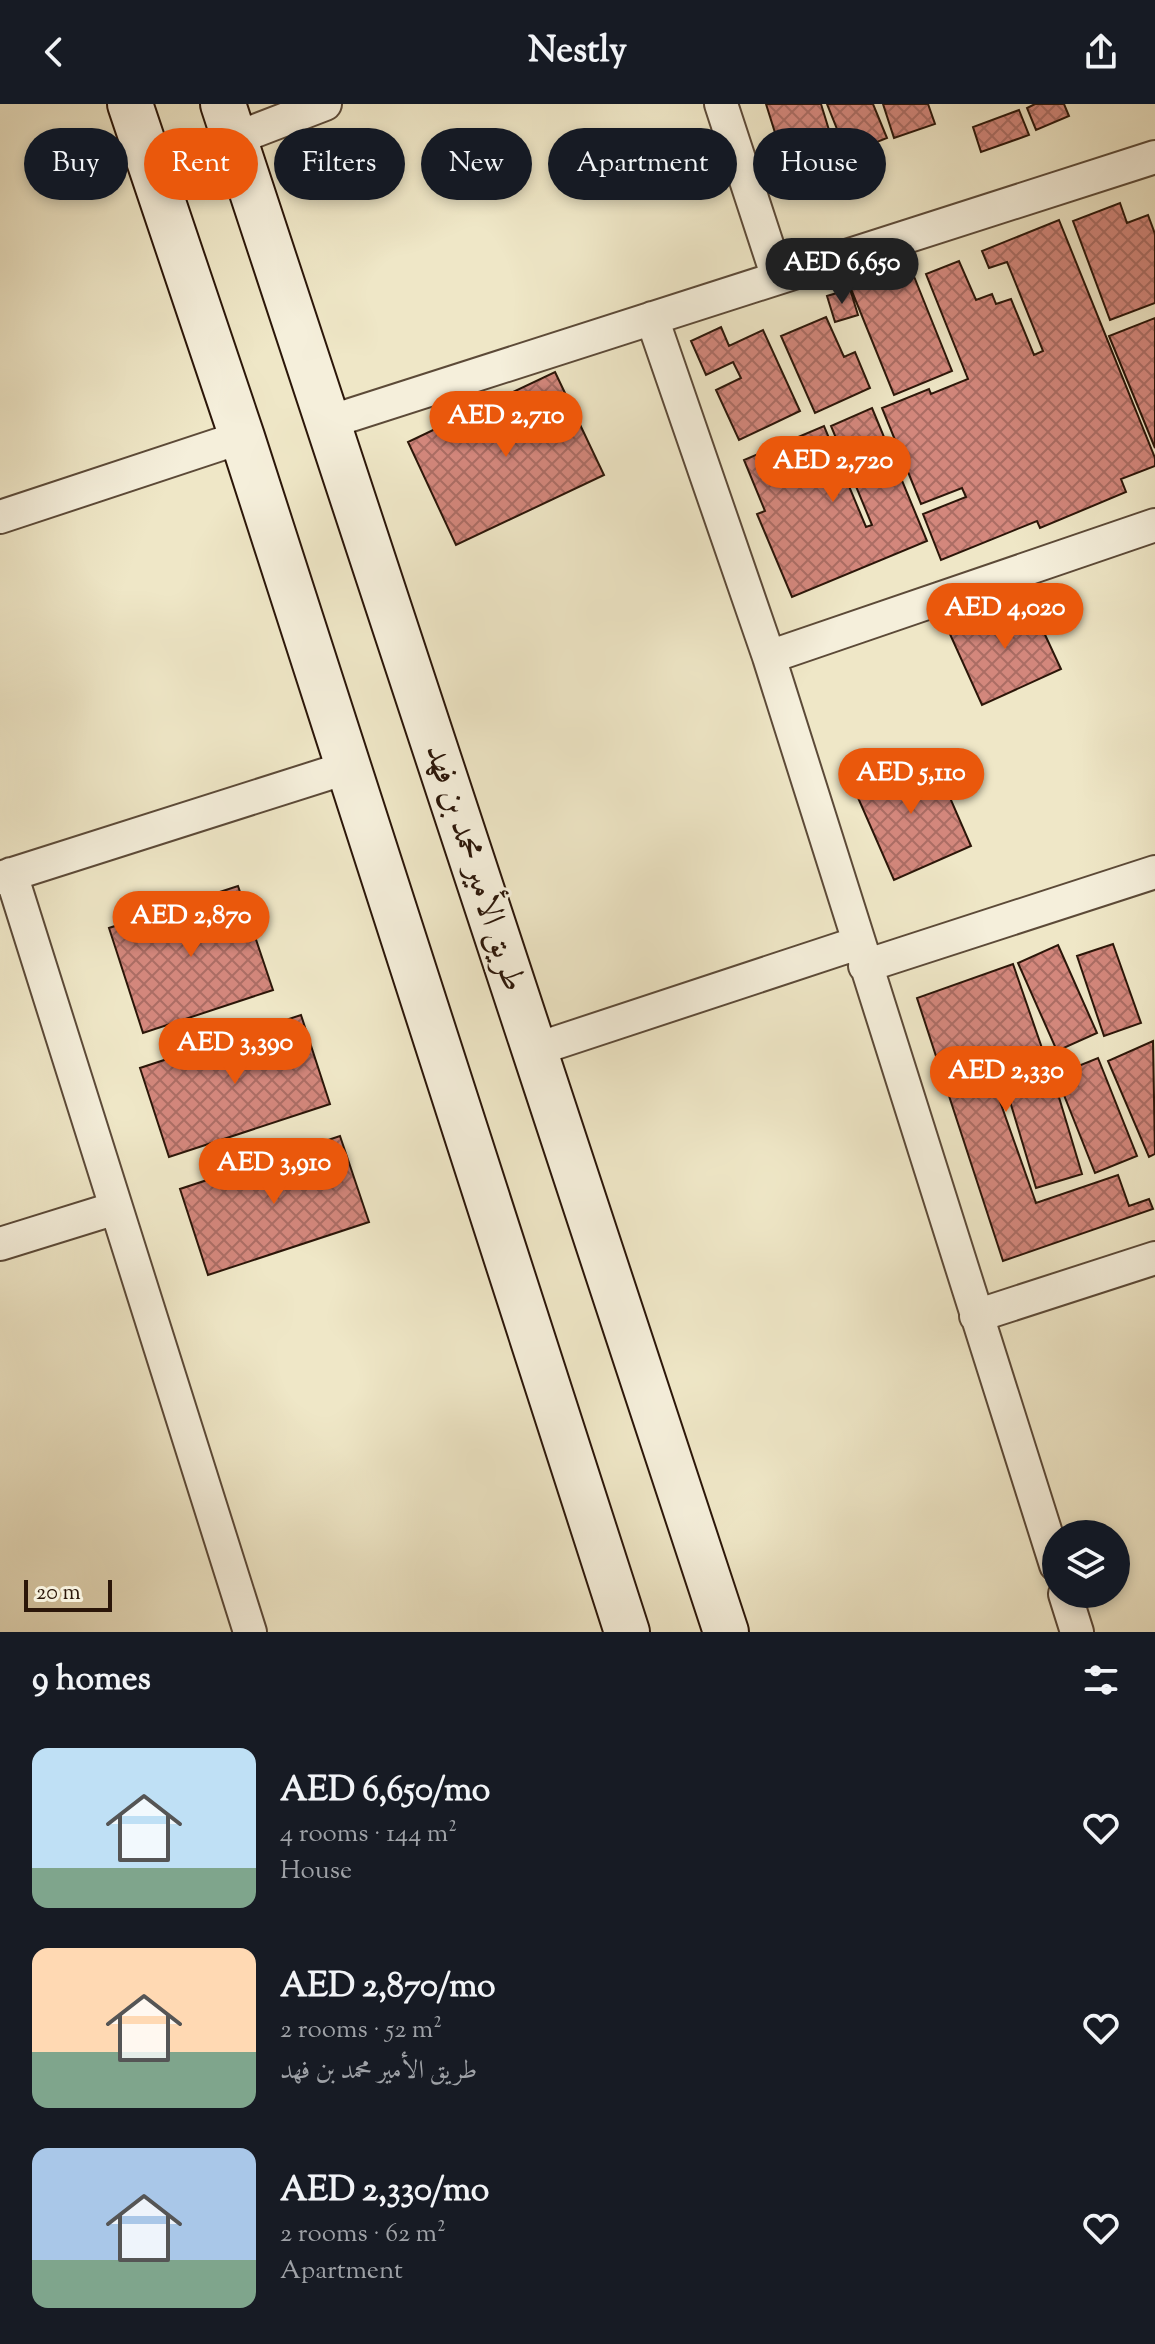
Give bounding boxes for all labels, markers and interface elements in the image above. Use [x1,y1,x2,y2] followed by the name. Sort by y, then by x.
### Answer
[528,26,627,78] text: Nestly
[32,30,76,74] icon: back
[1079,30,1123,74] icon: share
[24,128,128,200] chip: Buy
[144,128,258,200] chip: Rent
[274,128,405,200] chip: Filters
[421,128,532,200] chip: New
[548,128,737,200] chip: Apartment
[753,128,886,200] chip: House
[750,238,934,306] pin: AED 6,650
[784,245,900,282] text: AED 6,650
[414,391,598,459] pin: AED 2,710
[448,398,564,435] text: AED 2,710
[741,436,925,504] pin: AED 2,720
[773,443,893,480] text: AED 2,720
[913,583,1097,651] pin: AED 4,020
[944,590,1066,627] text: AED 4,020
[411,737,539,998] street label: طريق الأمير محمد بن فهد
[819,748,1003,816] pin: AED 5,110
[856,755,966,792] text: AED 5,110
[99,891,283,959] pin: AED 2,870
[131,898,251,935] text: AED 2,870
[143,1018,327,1086] pin: AED 3,390
[177,1025,293,1062] text: AED 3,390
[914,1046,1098,1114] pin: AED 2,330
[948,1053,1064,1090] text: AED 2,330
[182,1138,366,1206] pin: AED 3,910
[217,1145,331,1182] text: AED 3,910
[1042,1520,1130,1608] map controls
[1042,1520,1130,1608] button: layers
[24,1576,112,1612] scale bar
[36,1578,81,1610] text: 20 m
[32,1656,151,1705] text: 9 homes
[1079,1658,1123,1702] icon: filters
[280,1767,490,1816] text: AED 6,650/mo
[96,1780,192,1876] icon: home
[1079,1806,1123,1850] icon: heart
[280,1816,457,1853] text: 4 rooms · 144 m²
[280,1853,352,1890] text: House
[280,1963,496,2012] text: AED 2,870/mo
[96,1980,192,2076] icon: home
[1079,2006,1123,2050] icon: heart
[280,2012,442,2049] text: 2 rooms · 52 m²
[280,2053,477,2090] text: طريق الأمير محمد بن فهد
[280,2167,489,2216] text: AED 2,330/mo
[96,2180,192,2276] icon: home
[1079,2206,1123,2250] icon: heart
[280,2216,446,2253] text: 2 rooms · 62 m²
[280,2253,403,2290] text: Apartment

